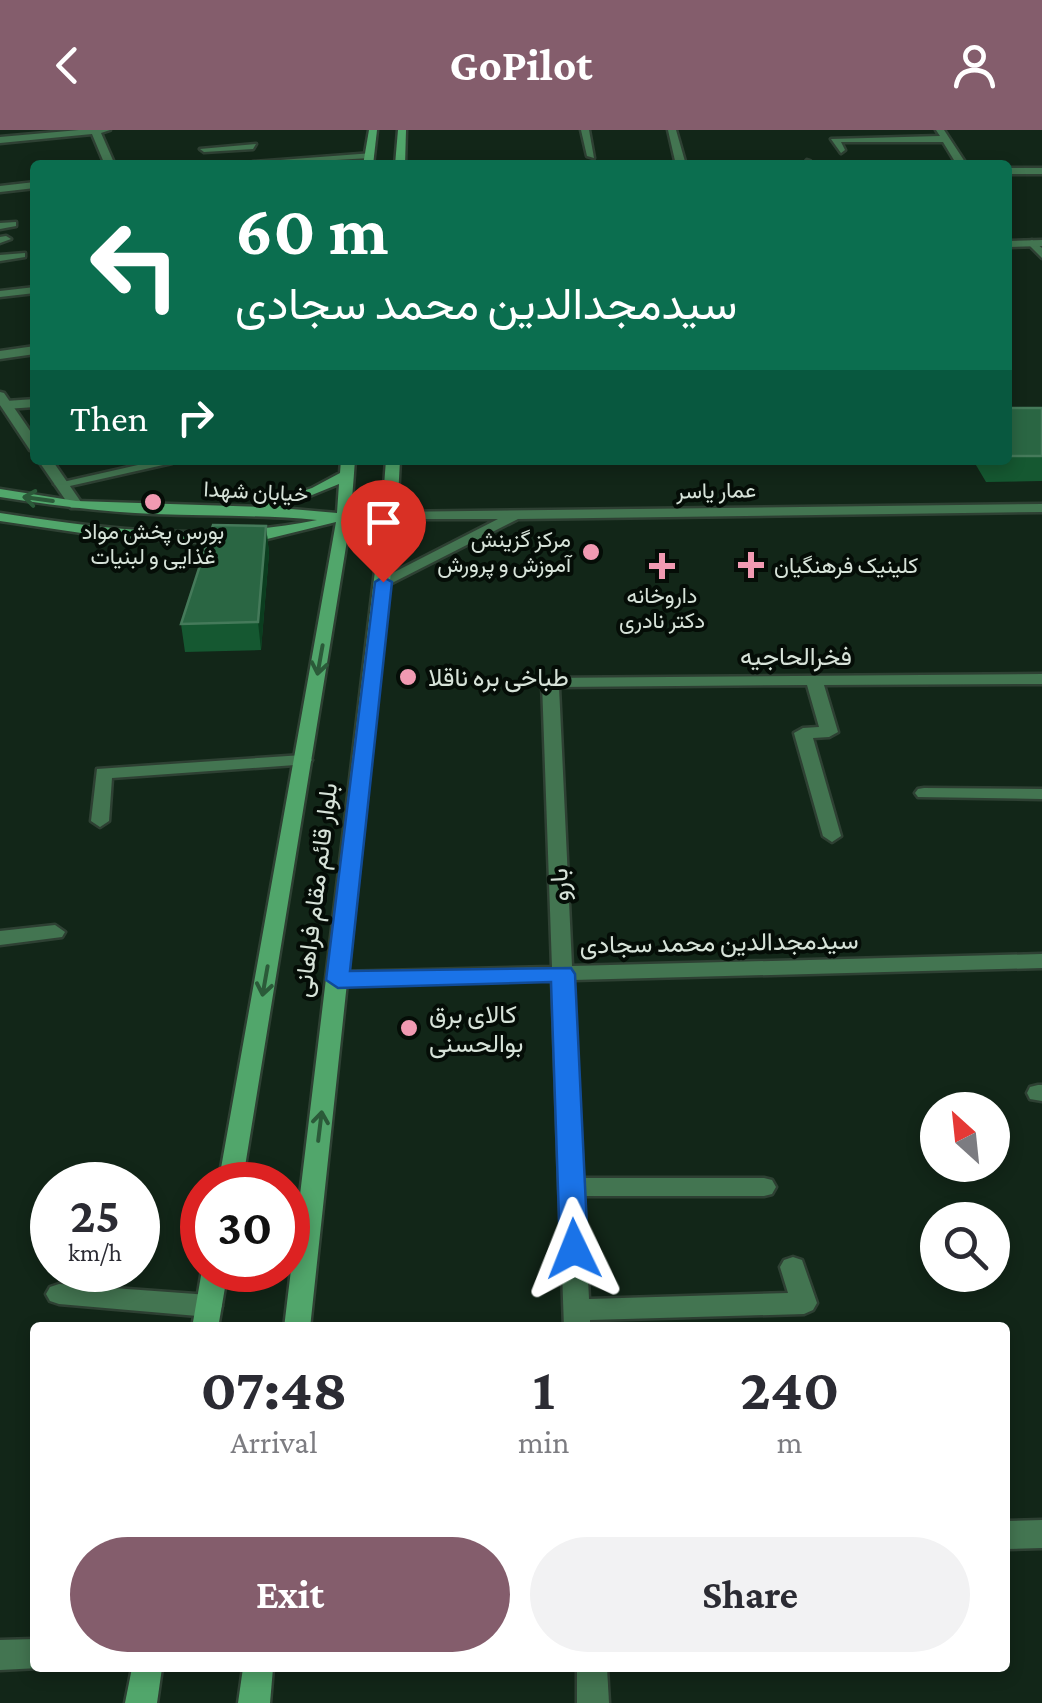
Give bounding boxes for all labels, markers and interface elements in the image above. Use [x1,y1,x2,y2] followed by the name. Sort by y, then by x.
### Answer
[40,38,95,93] icon: back
[947,38,1002,93] icon: person
[449,40,593,90] text: GoPilot
[235,191,388,269] text: 60 m
[70,200,200,330] icon: left
[235,279,737,329] text: سیدمجدالدین محمد سجادی
[168,390,223,445] icon: right
[70,397,148,439] text: Then
[203,476,309,508] street label: خیابان شهدا
[675,477,756,505] street label: عمار یاسر
[341,480,426,583] pin
[22,489,54,508] one-way arrow
[142,491,164,513] marker: بورس پخش مواد غذایی و لبنیات
[356,495,411,550] icon: arrive
[82,519,224,570] place label: بورس پخش مواد غذایی و لبنیات
[437,527,573,579] place label: مرکز گزینش آموزش و پرورش
[580,541,602,563] marker: مرکز گزینش آموزش و پرورش
[738,552,764,578] marker: کلینیک فرهنگیان
[774,553,919,579] place label: کلینیک فرهنگیان
[651,555,673,577] marker: داروخانه دکتر نادری
[619,583,705,634] place label: داروخانه دکتر نادری
[310,643,329,676] one-way arrow
[740,643,852,672] street label: فخرالحاجیه
[428,664,569,693] place label: طباخی بره ناقلا
[397,666,419,688] marker: طباخی بره ناقلا
[289,781,345,999] street label: بلوار قائم مقام فراهانی
[545,868,576,902] street label: بارو
[579,927,859,960] street label: سیدمجدالدین محمد سجادی
[255,964,274,996] one-way arrow
[429,1001,523,1059] place label: کالای برق بوالحسنی
[398,1017,420,1039] marker: کالای برق بوالحسنی
[920,1092,1010,1182] north arrow
[920,1092,1010,1292] map controls
[311,1111,330,1143] one-way arrow
[180,1162,310,1292] speed limit sign: 30
[70,1187,120,1243] text: 25
[522,1197,626,1301] position arrow
[920,1202,1010,1292] button: search
[68,1239,122,1266] text: km/h
[201,1355,347,1422] text: 07:48
[532,1355,555,1422] text: 1
[740,1355,839,1422] text: 240
[231,1424,318,1460] text: Arrival
[518,1424,569,1460] text: min
[777,1424,803,1460] text: m
[70,1537,510,1652] button: Exit
[530,1537,970,1652] button: Share

